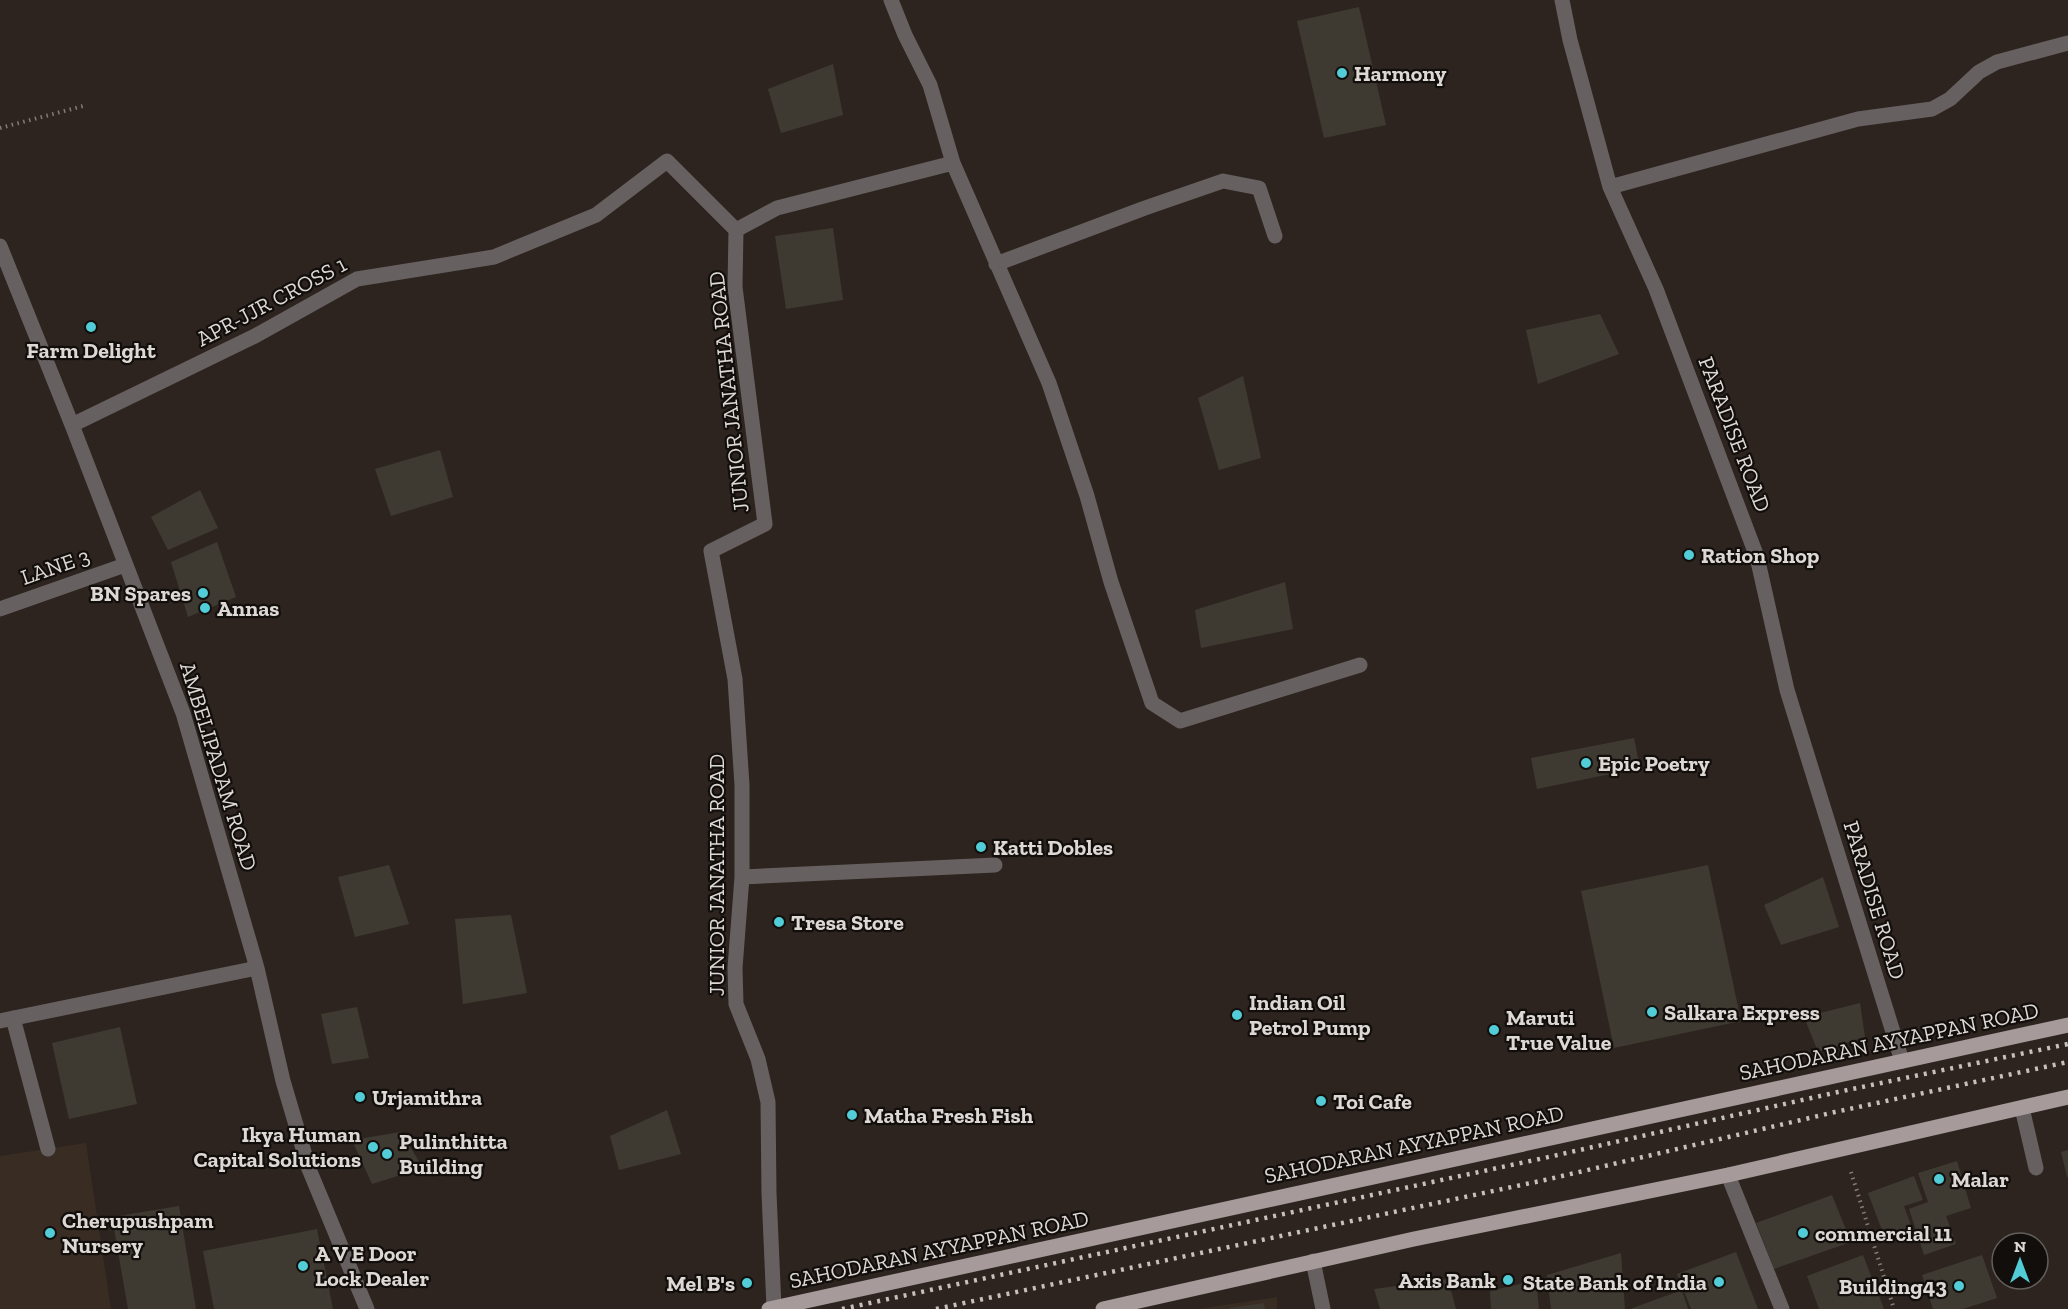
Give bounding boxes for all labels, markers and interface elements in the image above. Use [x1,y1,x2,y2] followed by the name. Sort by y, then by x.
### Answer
[1354,60,1447,87] place label: Harmony
[1335,66,1349,80] marker: Harmony
[192,250,351,352] street label: APR-JJR CROSS 1
[702,270,755,514] street label: JUNIOR JANATHA ROAD
[84,320,98,334] marker: Farm Delight
[26,337,156,364] place label: Farm Delight
[1693,353,1777,516] street label: PARADISE ROAD
[17,542,93,591] street label: LANE 3
[1701,542,1820,569] place label: Ration Shop
[1682,548,1696,562] marker: Ration Shop
[90,580,191,607] place label: BN Spares
[196,586,210,600] marker: BN Spares
[217,595,279,622] place label: Annas
[198,601,212,615] marker: Annas
[174,659,263,874] street label: AMBELIPADAM ROAD
[1598,750,1710,777] place label: Epic Poetry
[703,754,730,996] street label: JUNIOR JANATHA ROAD
[1579,756,1593,770] marker: Epic Poetry
[1838,818,1911,983] street label: PARADISE ROAD
[993,834,1113,861] place label: Katti Dobles
[974,840,988,854] marker: Katti Dobles
[791,909,904,936] place label: Tresa Store
[772,915,786,929] marker: Tresa Store
[1249,989,1371,1041] place label: Indian Oil Petrol Pump
[1737,997,2041,1086] street label: SAHODARAN AYYAPPAN ROAD
[1664,999,1820,1026] place label: Salkara Express
[1506,1004,1612,1056] place label: Maruti True Value
[1645,1005,1659,1019] marker: Salkara Express
[1230,1008,1244,1022] marker: Indian Oil Petrol Pump
[1487,1023,1501,1037] marker: Maruti True Value
[372,1084,482,1111] place label: Urjamithra
[1333,1088,1412,1115] place label: Toi Cafe
[353,1090,367,1104] marker: Urjamithra
[1314,1094,1328,1108] marker: Toi Cafe
[1262,1100,1566,1189] street label: SAHODARAN AYYAPPAN ROAD
[864,1102,1033,1129] place label: Matha Fresh Fish
[845,1108,859,1122] marker: Matha Fresh Fish
[193,1121,361,1173] place label: Ikya Human Capital Solutions
[399,1128,508,1180] place label: Pulinthitta Building
[366,1140,380,1154] marker: Ikya Human Capital Solutions
[380,1147,394,1161] marker: Pulinthitta Building
[1951,1166,2009,1193] place label: Malar
[1932,1172,1946,1186] marker: Malar
[787,1205,1091,1294] street label: SAHODARAN AYYAPPAN ROAD
[62,1207,214,1259] place label: Cherupushpam Nursery
[1815,1220,1952,1247] place label: commercial 11
[43,1226,57,1240] marker: Cherupushpam Nursery
[1796,1226,1810,1240] marker: commercial 11
[1990,1231,2050,1291] north arrow
[2014,1237,2026,1256] text: N
[315,1240,429,1292] place label: A V E Door Lock Dealer
[296,1259,310,1273] marker: A V E Door Lock Dealer
[1398,1267,1496,1294] place label: Axis Bank
[1523,1269,1707,1296] place label: State Bank of India
[666,1270,735,1297] place label: Mel B's
[1501,1273,1515,1287] marker: Axis Bank
[1839,1273,1947,1300] place label: Building43
[1712,1275,1726,1289] marker: State Bank of India
[740,1276,754,1290] marker: Mel B's
[1952,1279,1966,1293] marker: Building43

